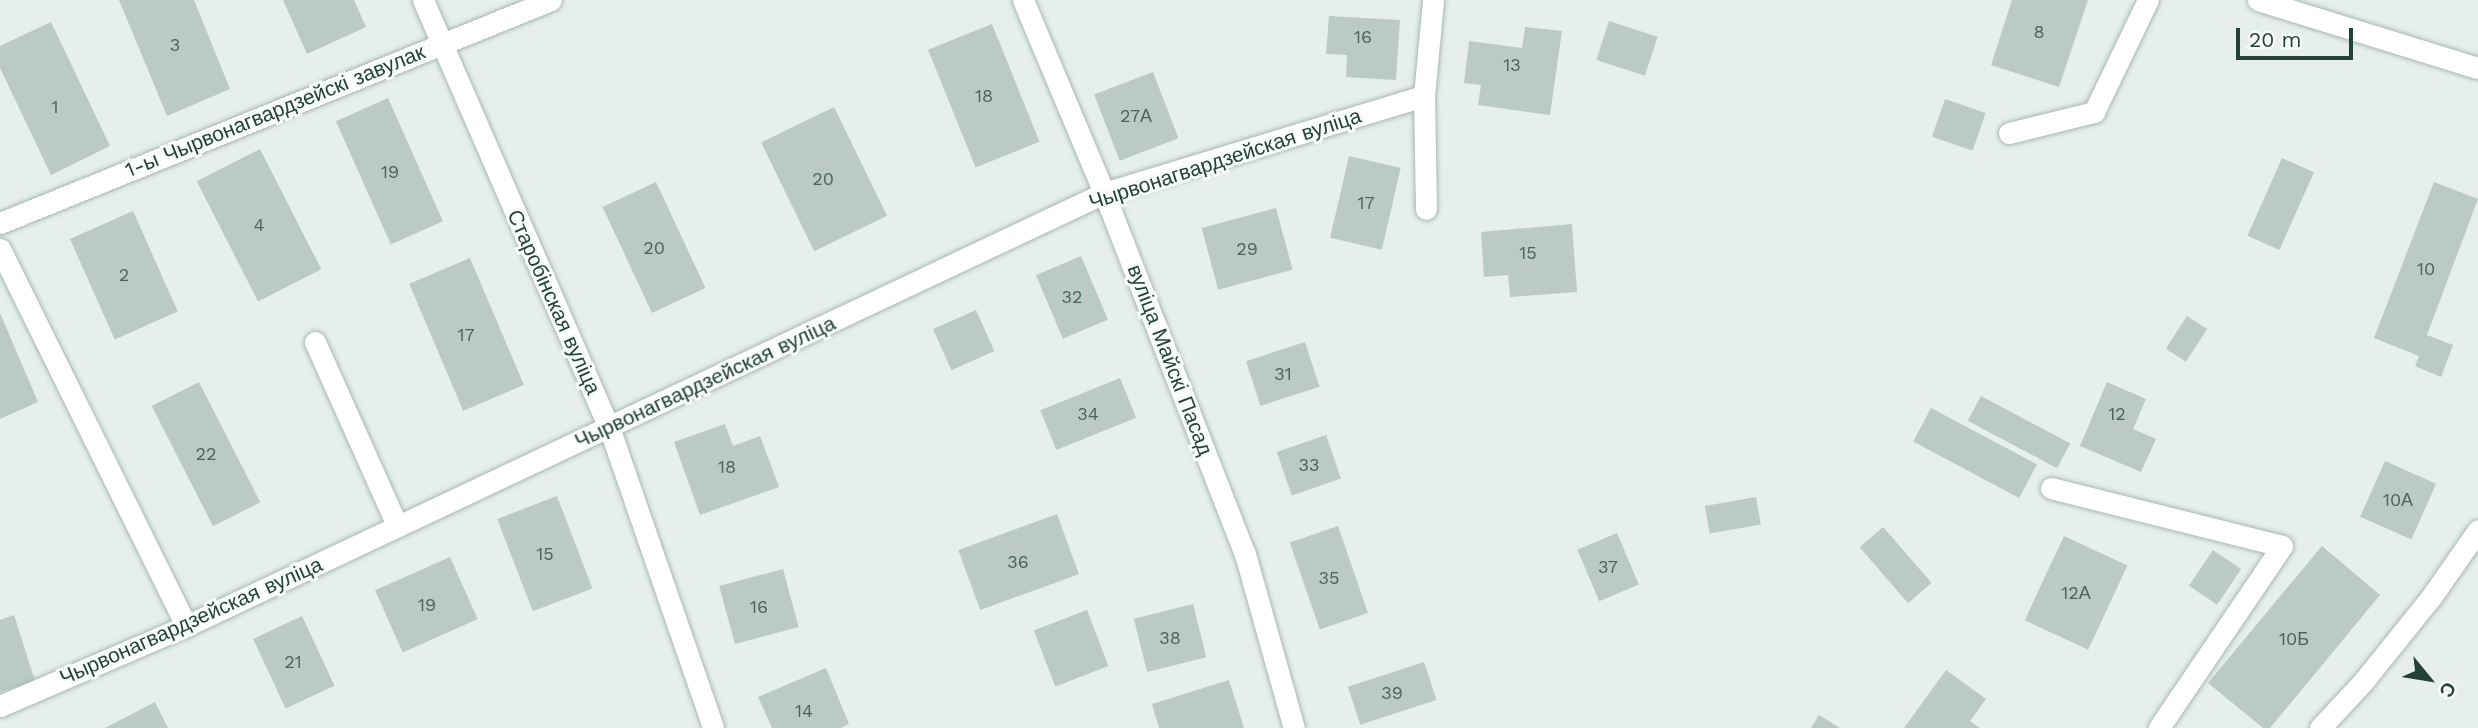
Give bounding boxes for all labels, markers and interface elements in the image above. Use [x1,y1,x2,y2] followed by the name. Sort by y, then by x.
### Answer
[2240,14,2357,58] scale bar
[2033,21,2045,43] house number: 8
[1354,26,1372,48] house number: 16
[2249,27,2301,52] text: 20 m
[170,34,180,56] house number: 3
[121,39,429,183] street label: 1-ы Чырвонагвардзейскі завулак
[1503,54,1521,76] house number: 13
[975,85,993,107] house number: 18
[51,96,59,118] house number: 1
[1086,103,1364,215] street label: Чырвонагвардзейская вуліца
[1120,105,1152,127] house number: 27А
[381,161,399,183] house number: 19
[812,168,834,190] house number: 20
[1357,192,1375,214] house number: 17
[502,206,606,398] street label: Старобінская вуліца
[254,214,264,236] house number: 4
[643,237,665,259] house number: 20
[1236,238,1258,260] house number: 29
[1519,242,1537,264] house number: 15
[2417,258,2435,280] house number: 10
[1122,261,1218,459] street label: вуліца Майскі Пасад
[119,264,129,286] house number: 2
[1062,286,1082,308] house number: 32
[571,310,839,454] street label: Чырвонагвардзейская вуліца
[457,324,475,346] house number: 17
[1274,363,1292,385] house number: 31
[1077,403,1099,425] house number: 34
[2108,403,2126,425] house number: 12
[196,443,216,465] house number: 22
[1299,454,1319,476] house number: 33
[718,456,736,478] house number: 18
[2383,489,2413,511] house number: 10А
[536,543,554,565] house number: 15
[1007,551,1029,573] house number: 36
[56,552,326,690] street label: Чырвонагвардзейская вуліца
[1598,556,1618,578] house number: 37
[1319,567,1339,589] house number: 35
[2061,582,2091,604] house number: 12А
[418,594,436,616] house number: 19
[750,596,768,618] house number: 16
[1159,627,1181,649] house number: 38
[2279,628,2309,650] house number: 10Б
[2394,644,2464,714] north arrow
[284,651,302,673] house number: 21
[2434,678,2461,701] text: С
[1381,682,1403,704] house number: 39
[795,700,813,722] house number: 14

